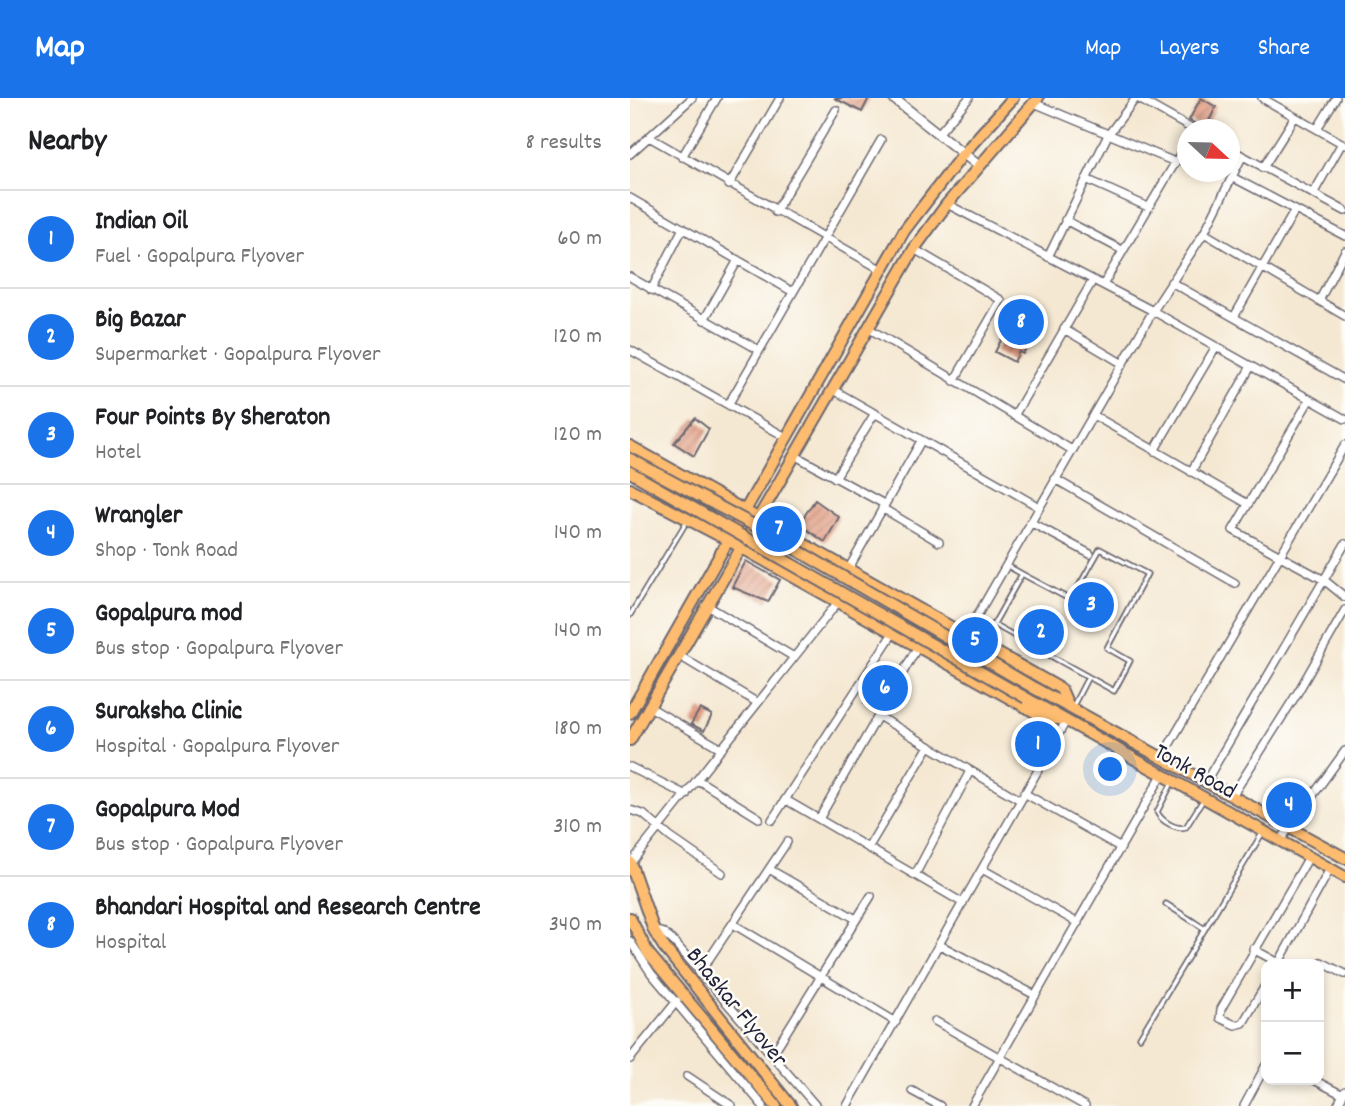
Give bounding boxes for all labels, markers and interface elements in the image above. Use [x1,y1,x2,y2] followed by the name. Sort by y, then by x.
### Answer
[35,26,85,73] text: Map
[1085,32,1121,66] text: Map
[1159,32,1220,66] text: Layers
[1258,32,1310,66] text: Share
[1177,119,1240,182] north arrow
[28,122,106,165] text: Nearby
[526,127,602,160] text: 8 results
[95,204,188,241] text: Indian Oil
[48,223,54,256] text: 1
[557,223,602,256] text: 60 m
[95,241,304,274] text: Fuel · Gopalpura Flyover
[998,296,1044,348] pin: 8
[95,302,186,339] text: Big Bazar
[46,321,56,354] text: 2
[553,321,602,354] text: 120 m
[95,339,381,372] text: Supermarket · Gopalpura Flyover
[95,400,330,437] text: Four Points By Sheraton
[46,419,56,452] text: 3
[553,419,602,452] text: 120 m
[95,437,141,470] text: Hotel
[95,498,182,535] text: Wrangler
[756,503,802,555] pin: 7
[46,517,56,550] text: 4
[554,517,602,550] text: 140 m
[95,535,238,568] text: Shop · Tonk Road
[1068,579,1114,631] pin: 3
[95,596,243,633] text: Gopalpura mod
[1018,606,1064,658] pin: 2
[952,614,998,666] pin: 5
[46,615,56,648] text: 5
[554,615,602,648] text: 140 m
[95,633,343,666] text: Bus stop · Gopalpura Flyover
[862,662,908,714] pin: 6
[95,694,242,731] text: Suraksha Clinic
[45,713,57,746] text: 6
[554,713,602,746] text: 180 m
[1015,718,1061,770] pin: 1
[95,731,339,764] text: Hospital · Gopalpura Flyover
[1147,736,1242,809] street label: Tonk Road
[1093,752,1127,786] your location
[1266,779,1312,831] pin: 4
[95,792,240,829] text: Gopalpura Mod
[47,811,55,844] text: 7
[553,811,602,844] text: 310 m
[95,829,343,862] text: Bus stop · Gopalpura Flyover
[95,890,481,927] text: Bhandari Hospital and Research Centre
[46,909,56,942] text: 8
[549,909,602,942] text: 340 m
[95,927,166,960] text: Hospital
[677,941,795,1075] street label: Bhaskar Flyover
[1261,959,1324,1085] map controls
[1261,959,1324,1022] button: +
[1261,1022,1324,1085] button: −

